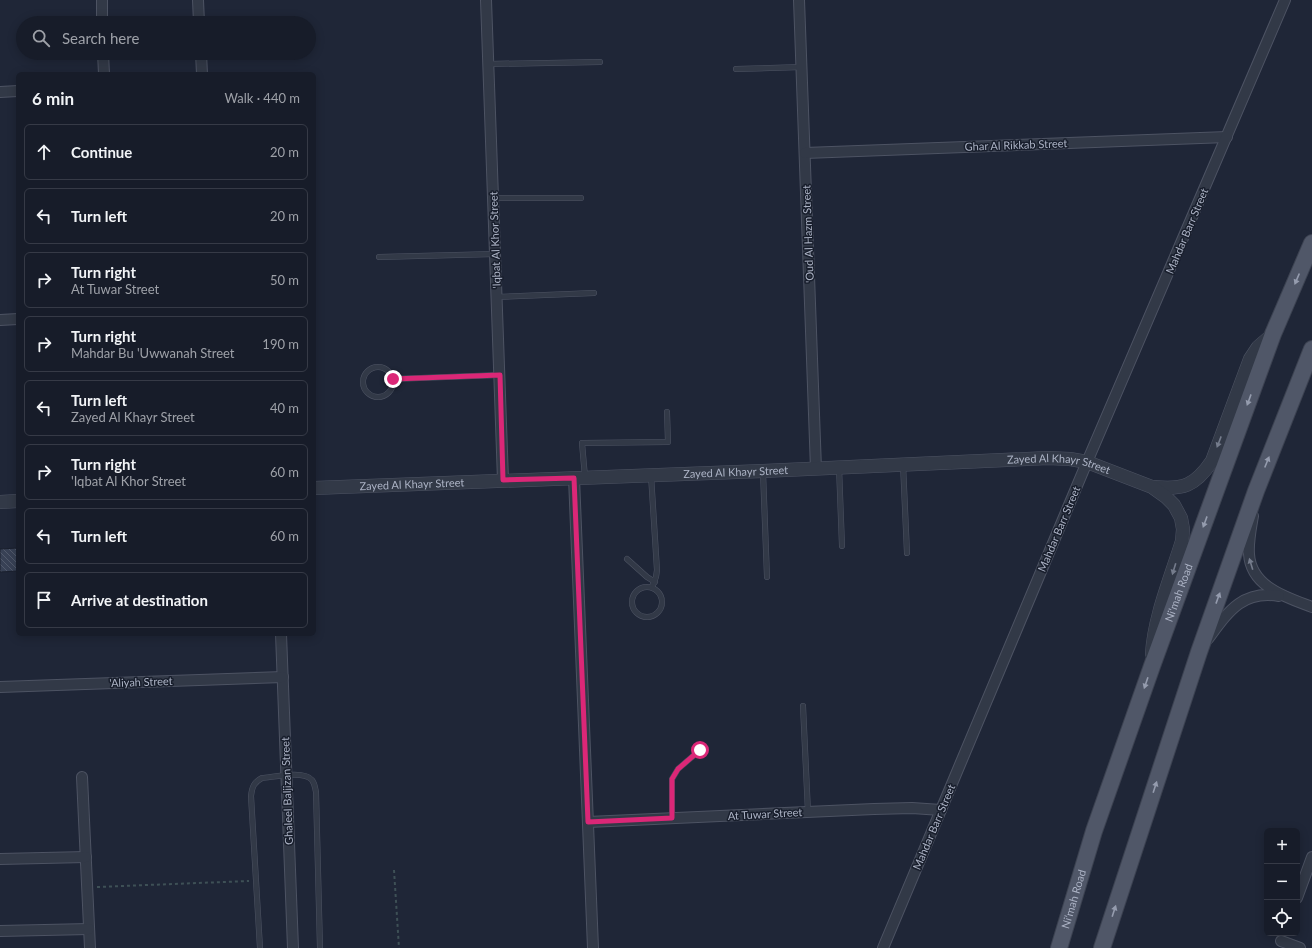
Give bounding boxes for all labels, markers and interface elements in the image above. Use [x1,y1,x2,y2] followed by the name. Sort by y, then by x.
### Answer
[16,16,316,60] search box
[30,27,52,49] icon: search
[62,29,139,47] text: Search here
[32,88,74,109] text: 6 min
[224,90,300,106] text: Walk · 440 m
[964,136,1068,153] street label: Ghar Al Rikkab Street
[33,141,55,163] icon: ahead
[71,143,132,161] text: Continue
[270,144,299,160] text: 20 m
[799,185,816,283] street label: 'Oud Al Hazm Street
[1163,186,1211,276] street label: Mahdar Barr Street
[486,191,503,289] street label: 'Iqbat Al Khor Street
[33,205,55,227] icon: left
[71,207,127,225] text: Turn left
[270,208,299,224] text: 20 m
[71,263,136,281] text: Turn right
[33,269,55,291] icon: right
[270,272,299,288] text: 50 m
[1294,273,1300,284] one-way arrow
[71,281,159,297] text: At Tuwar Street
[71,327,136,345] text: Turn right
[33,333,55,355] icon: right
[262,336,299,352] text: 190 m
[71,345,234,361] text: Mahdar Bu 'Uwwanah Street
[384,370,402,388] route end
[71,391,127,409] text: Turn left
[1246,394,1252,406] one-way arrow
[33,397,55,419] icon: left
[270,400,299,416] text: 40 m
[71,409,195,425] text: Zayed Al Khayr Street
[1215,436,1221,448] one-way arrow
[1007,451,1112,476] street label: Zayed Al Khayr Street
[71,455,136,473] text: Turn right
[1265,456,1271,468] one-way arrow
[33,461,55,483] icon: right
[683,463,788,480] street label: Zayed Al Khayr Street
[270,464,299,480] text: 60 m
[71,473,186,489] text: 'Iqbat Al Khor Street
[359,475,465,492] street label: Zayed Al Khayr Street
[1035,484,1083,574] street label: Mahdar Barr Street
[1201,516,1207,528] one-way arrow
[33,525,55,547] icon: left
[71,527,127,545] text: Turn left
[270,528,299,544] text: 60 m
[1248,558,1254,570] one-way arrow
[1162,562,1195,624] street label: Ni'mah Road
[1171,563,1177,575] one-way arrow
[33,589,55,611] icon: arrive
[71,591,208,609] text: Arrive at destination
[1215,591,1221,603] one-way arrow
[109,674,173,689] street label: 'Aliyah Street
[1142,678,1148,690] one-way arrow
[278,737,295,845] street label: Ghaleel Baljizan Street
[691,741,709,759] route start
[1152,781,1158,793] one-way arrow
[910,782,958,872] street label: Mahdar Barr Street
[727,805,803,822] street label: At Tuwar Street
[1264,828,1300,936] map controls
[1264,828,1300,864] button: +
[1264,864,1300,900] button: −
[1058,868,1088,930] street label: Ni'mah Road
[1264,900,1300,936] button: locate
[1112,905,1118,917] one-way arrow

